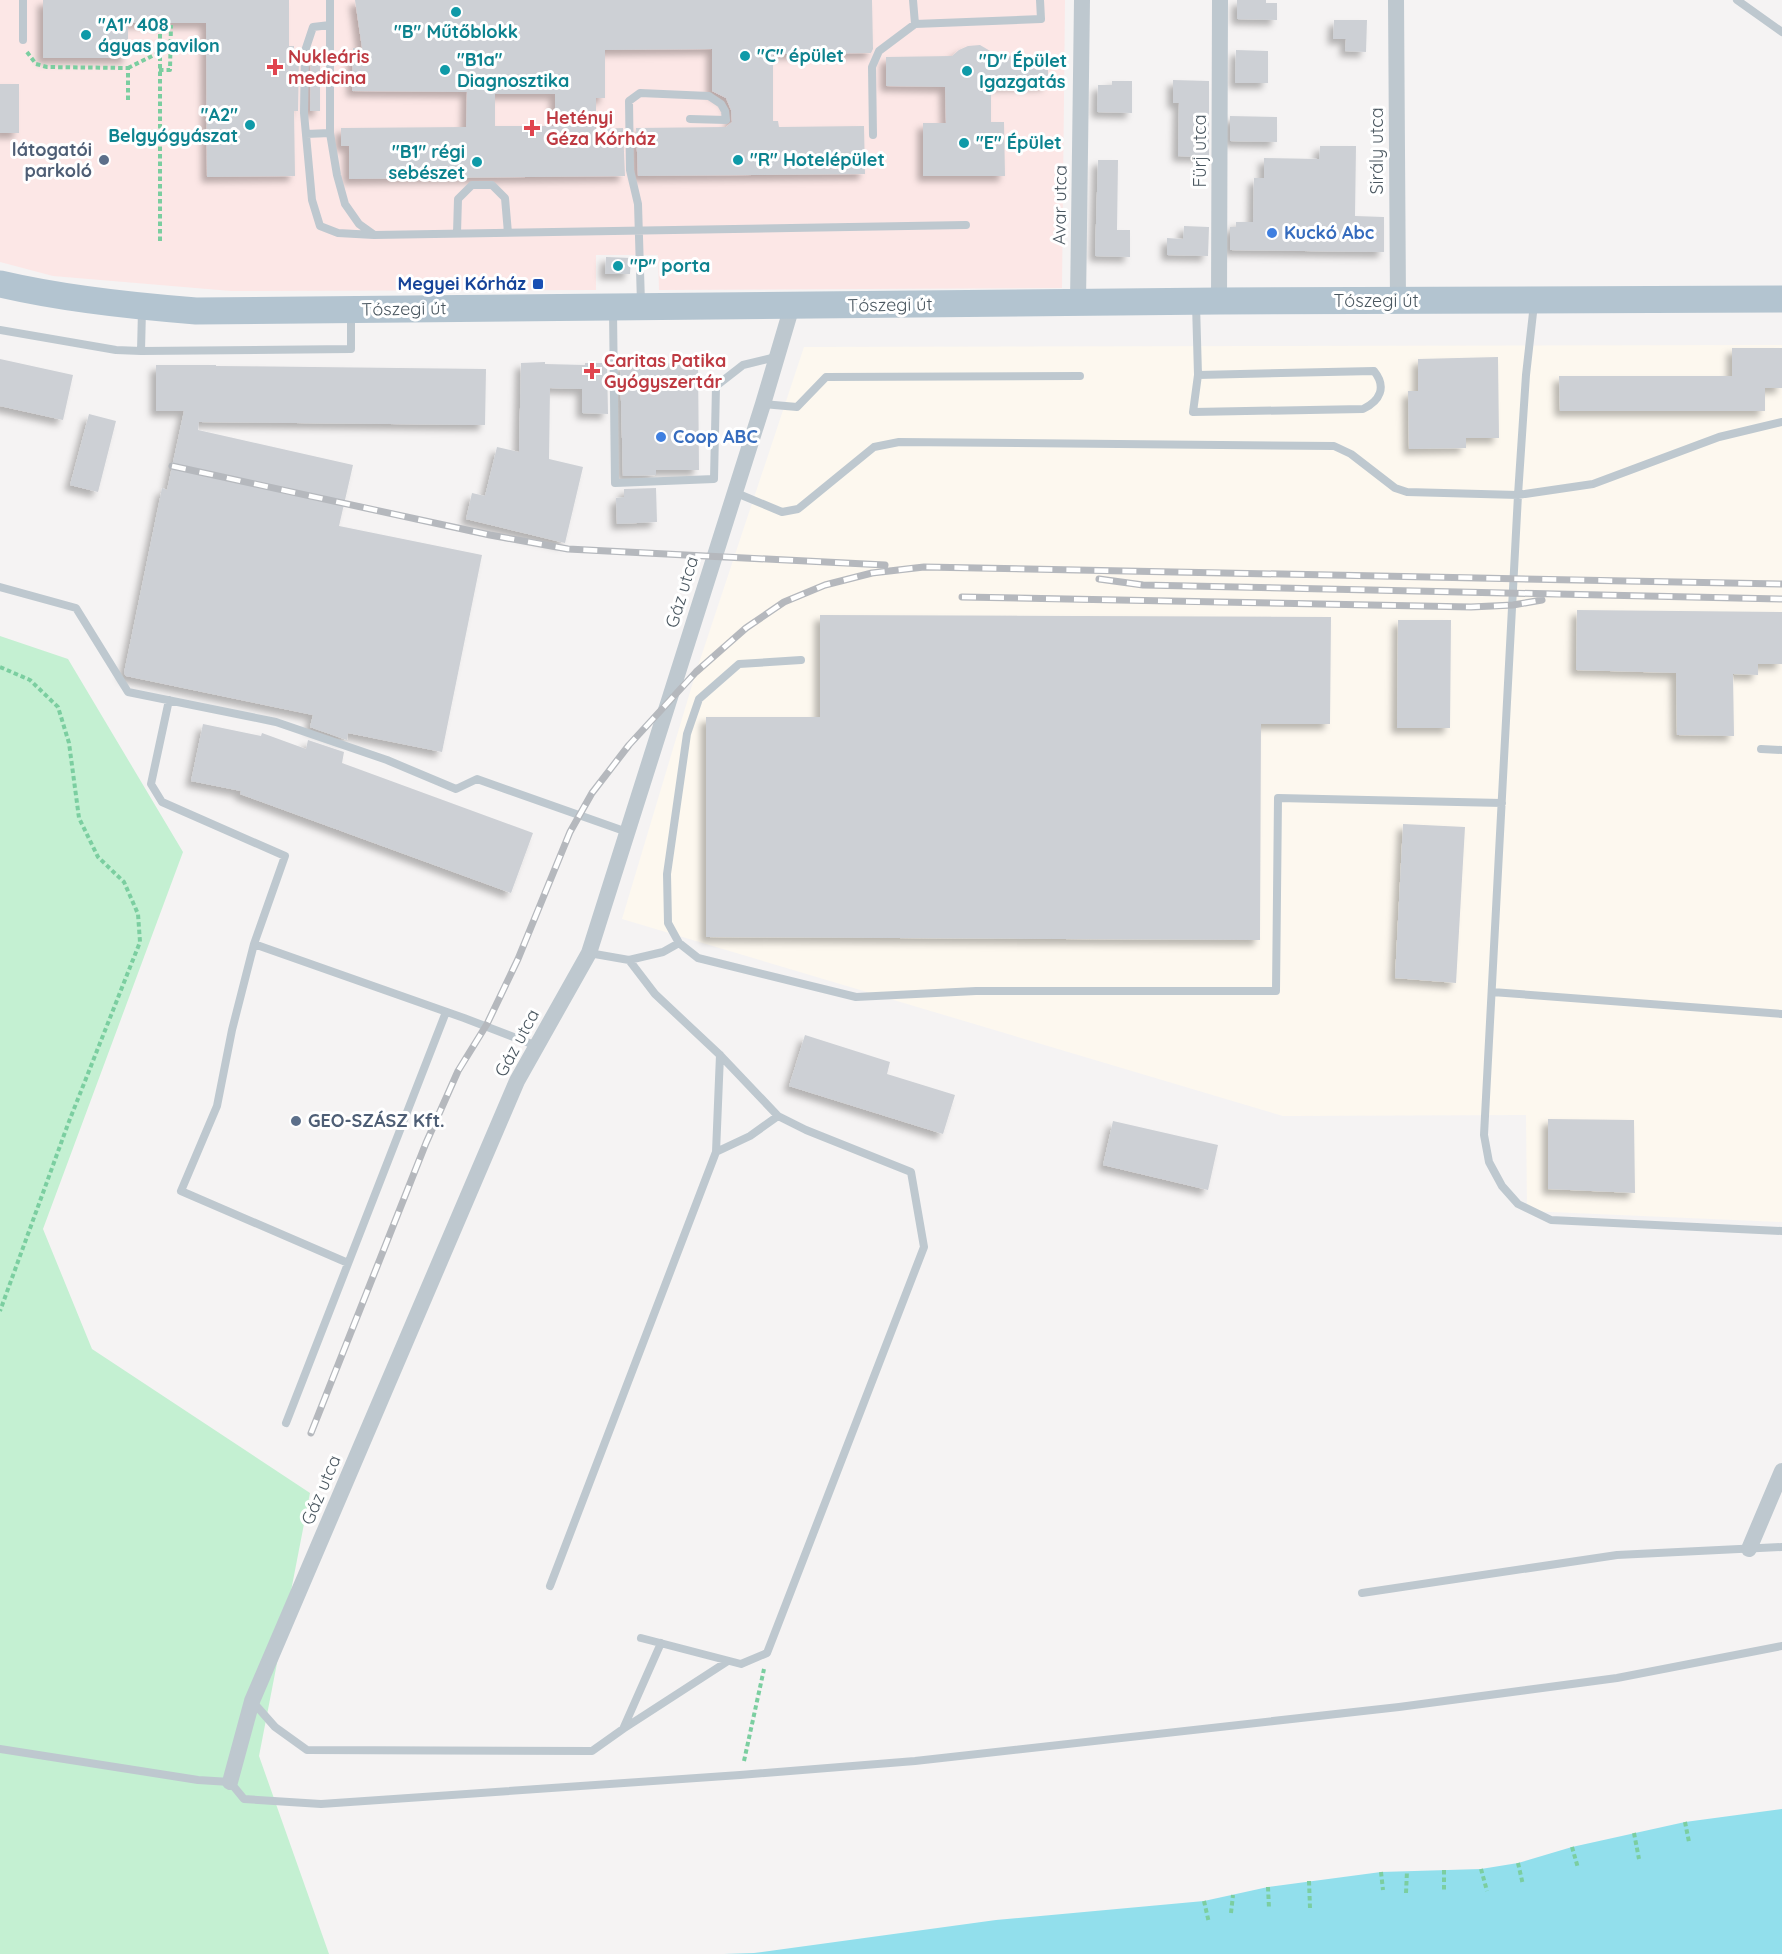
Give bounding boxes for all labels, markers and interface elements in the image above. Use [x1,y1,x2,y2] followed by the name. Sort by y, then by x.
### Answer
[449,5,463,19] marker: "B" Műtőblokk
[98,13,220,57] place label: "A1" 408 ágyas pavilon
[394,20,518,43] place label: "B" Műtőblokk
[79,28,93,42] marker: "A1" 408 ágyas pavilon
[757,44,844,67] place label: "C" épület
[288,45,370,89] place label: Nukleáris medicina
[457,48,569,92] place label: "B1a" Diagnosztika
[738,49,752,63] marker: "C" épület
[979,49,1067,93] place label: "D" Épület Igazgatás
[266,58,284,76] marker: Nukleáris medicina
[438,63,452,77] marker: "B1a" Diagnosztika
[960,64,974,78] marker: "D" Épület Igazgatás
[108,103,238,147] place label: "A2" Belgyógyászat
[546,106,656,150] place label: Hetényi Géza Kórház
[1365,107,1388,195] street label: Sirály utca
[1188,114,1211,188] street label: Fürj utca
[243,118,257,132] marker: "A2" Belgyógyászat
[523,119,541,137] marker: Hetényi Géza Kórház
[976,131,1062,154] place label: "E" Épület
[957,136,971,150] marker: "E" Épület
[12,138,92,182] place label: látogatói parkoló
[389,140,465,184] place label: "B1" régi sebészet
[750,148,885,171] place label: "R" Hotelépület
[97,153,111,167] marker: látogatói parkoló
[731,153,745,167] marker: "R" Hotelépület
[470,155,484,169] marker: "B1" régi sebészet
[1047,165,1072,245] street label: Avar utca
[1284,221,1374,244] place label: Kuckó Abc
[1265,226,1279,240] marker: Kuckó Abc
[630,254,710,277] place label: "P" porta
[611,259,625,273] marker: "P" porta
[397,272,526,295] place label: Megyei Kórház
[531,277,545,291] marker: Megyei Kórház
[1333,289,1419,312] street label: Tószegi út
[847,292,933,317] street label: Tószegi út
[361,296,447,321] street label: Tószegi út
[604,349,726,393] place label: Caritas Patika Gyógyszertár
[585,364,599,378] marker: Caritas Patika Gyógyszertár
[673,425,758,448] place label: Coop ABC
[654,430,668,444] marker: Coop ABC
[660,553,703,630] street label: Gáz utca
[489,1005,544,1081] street label: Gáz utca
[308,1109,445,1132] place label: GEO-SZÁSZ Kft.
[289,1114,303,1128] marker: GEO-SZÁSZ Kft.
[296,1451,346,1528] street label: Gáz utca

